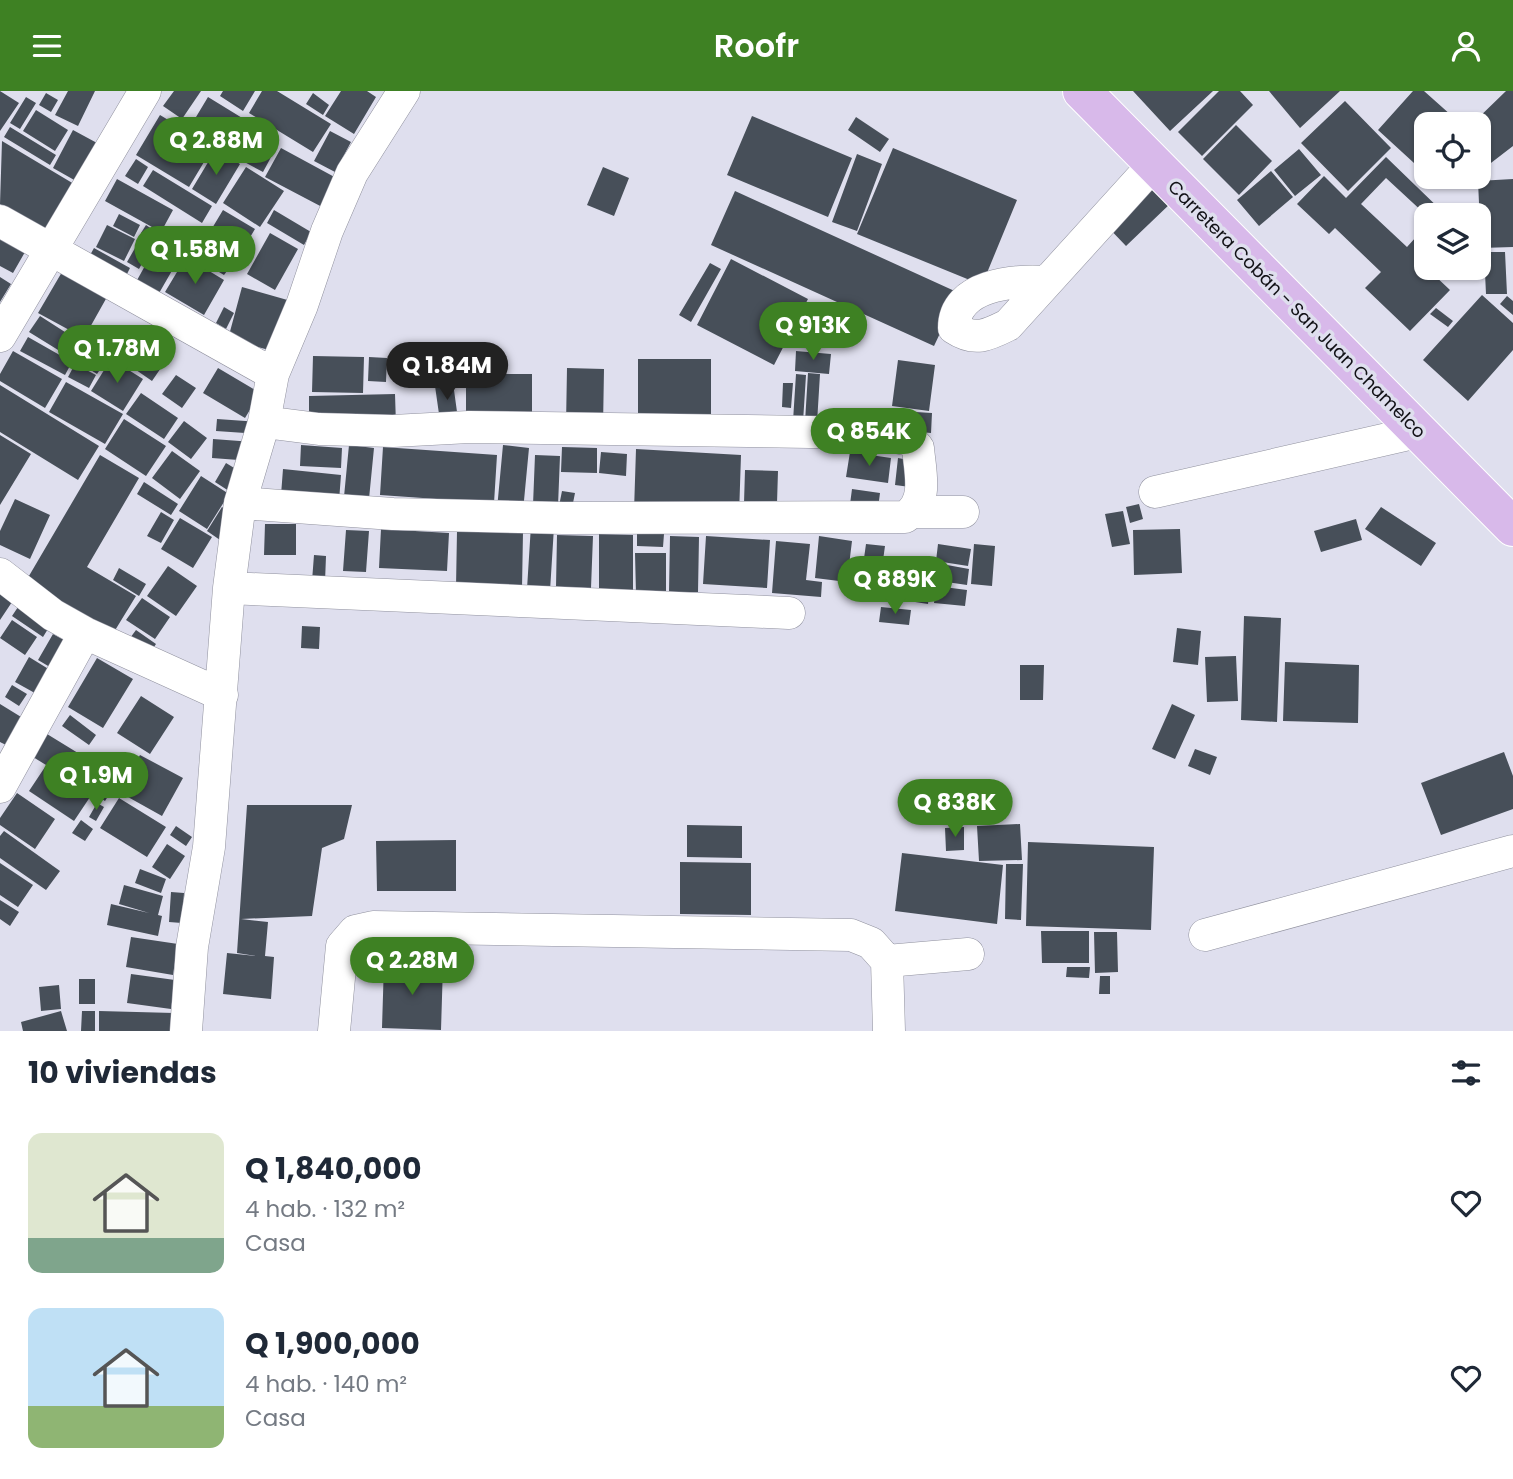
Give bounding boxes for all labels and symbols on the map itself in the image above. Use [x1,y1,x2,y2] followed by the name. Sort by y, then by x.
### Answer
[151,118,281,177] pin: Q 2.88M
[1162,174,1432,444] street label: Carretera Cobán - San Juan Chamelco
[130,227,260,286] pin: Q 1.58M
[756,303,870,362] pin: Q 913K
[52,325,182,385] pin: Q 1.78M
[382,343,512,402] pin: Q 1.84M
[812,409,926,468] pin: Q 854K
[838,557,952,616] pin: Q 889K
[39,753,153,812] pin: Q 1.9M
[898,779,1012,839] pin: Q 838K
[347,937,477,997] pin: Q 2.28M

